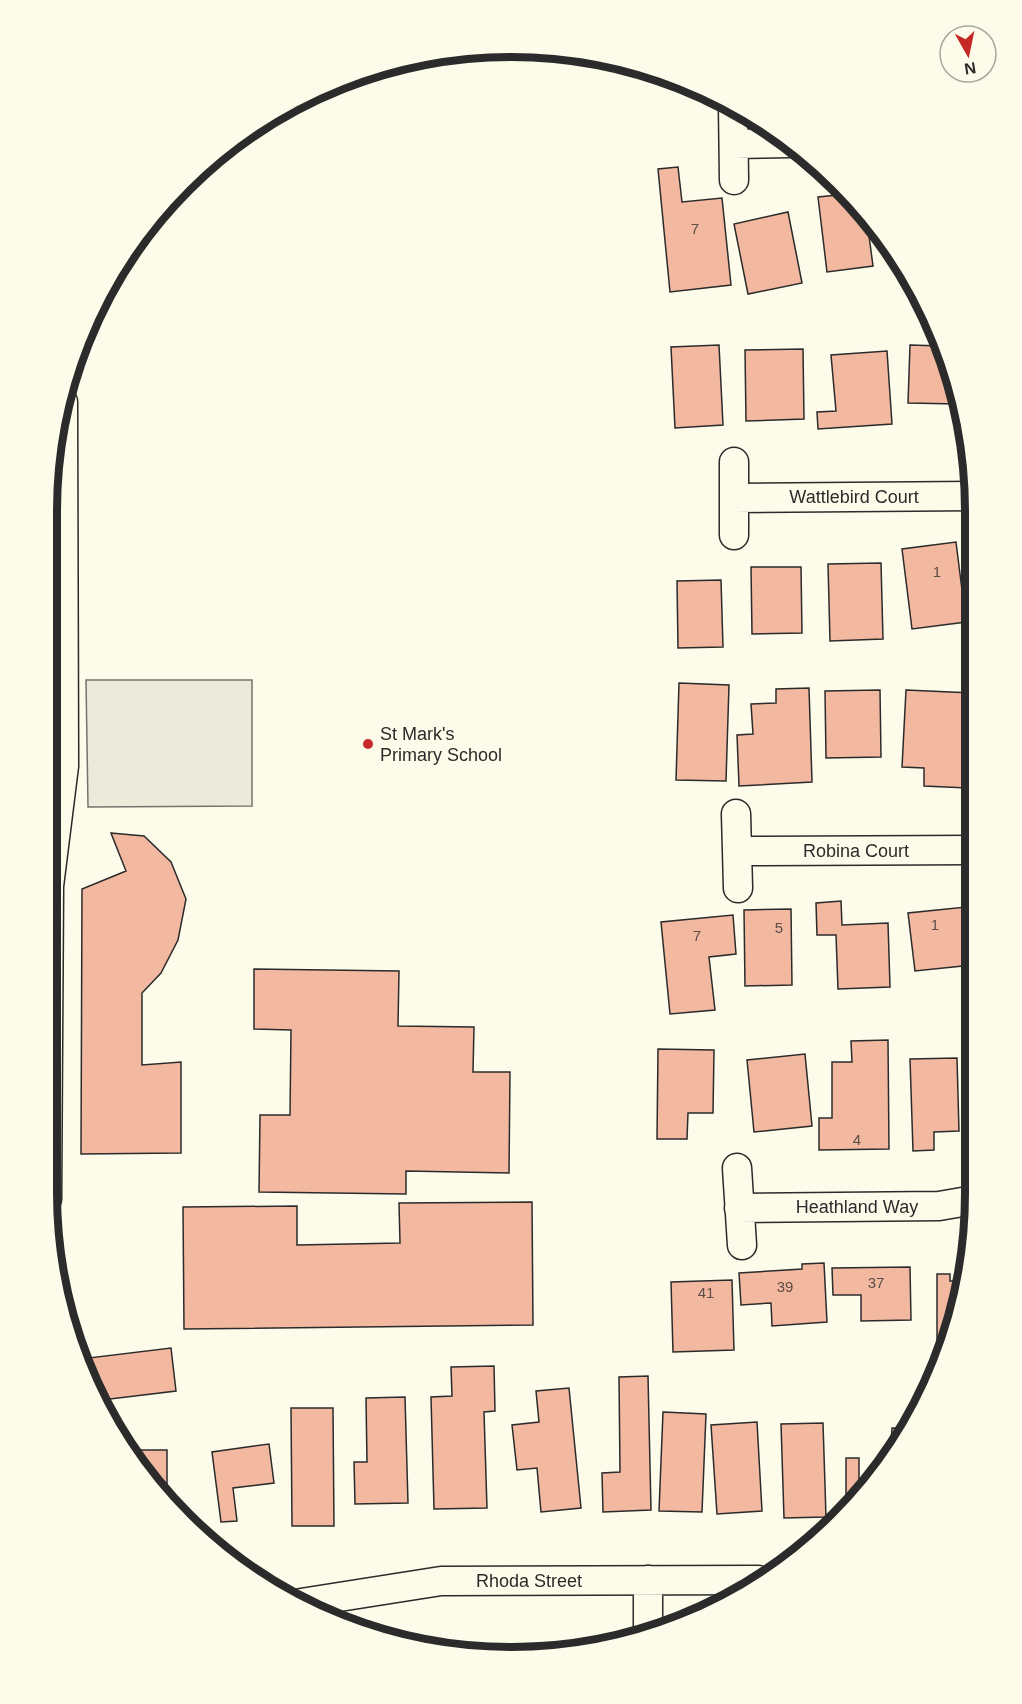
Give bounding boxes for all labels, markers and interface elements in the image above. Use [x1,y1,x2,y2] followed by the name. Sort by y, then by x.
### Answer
[938,24,998,84] north arrow
[963,59,977,78] text: N
[691,220,699,237] house number: 7
[789,487,919,507] street label: Wattlebird Court
[933,563,941,580] house number: 1
[380,724,502,765] place label: St Mark's Primary School
[361,737,375,751] marker: St Mark's Primary School
[803,841,909,861] street label: Robina Court
[931,916,939,933] house number: 1
[775,919,783,936] house number: 5
[693,927,701,944] house number: 7
[853,1131,861,1148] house number: 4
[796,1197,918,1217] street label: Heathland Way
[868,1274,884,1291] house number: 37
[777,1278,793,1295] house number: 39
[698,1284,714,1301] house number: 41
[476,1571,582,1591] street label: Rhoda Street

